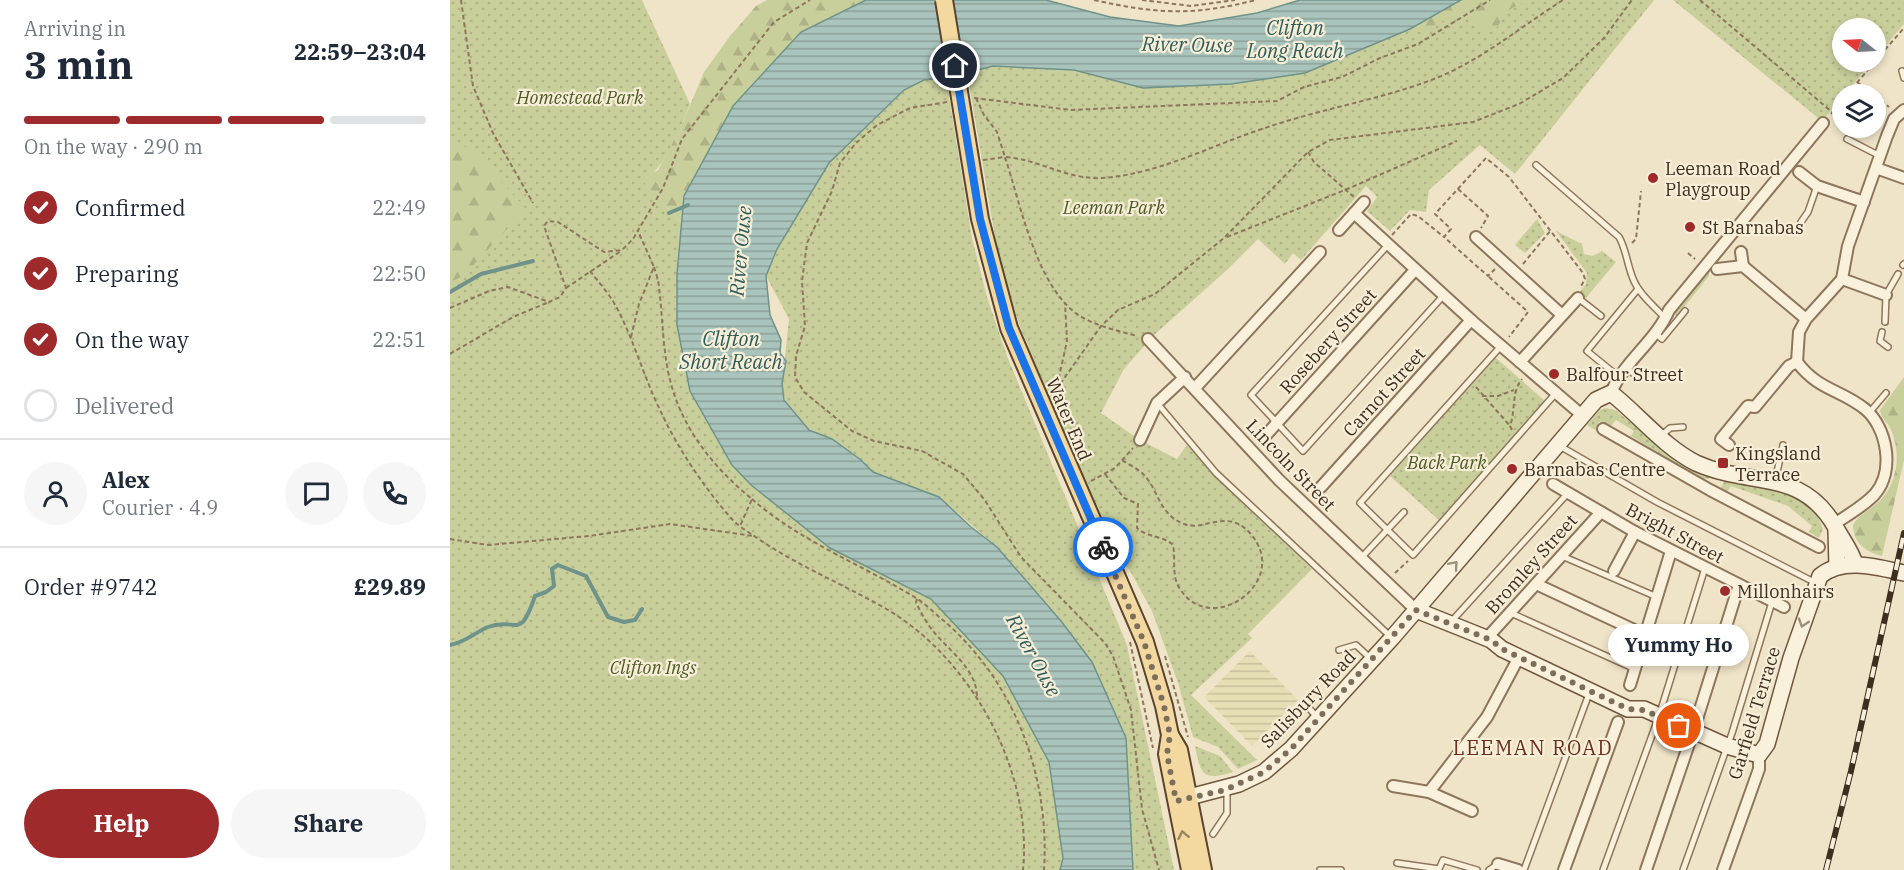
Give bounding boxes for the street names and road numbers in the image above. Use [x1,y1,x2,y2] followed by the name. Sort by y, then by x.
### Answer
[1275,284,1381,398] street label: Rosebery Street
[1338,343,1430,441] street label: Carnot Street
[1041,374,1097,464] street label: Water End
[1241,414,1341,516] street label: Lincoln Street
[1622,498,1728,568] street label: Bright Street
[1480,509,1582,619] street label: Bromley Street
[1723,644,1785,782] street label: Garfield Terrace
[1255,645,1361,753] street label: Salisbury Road

